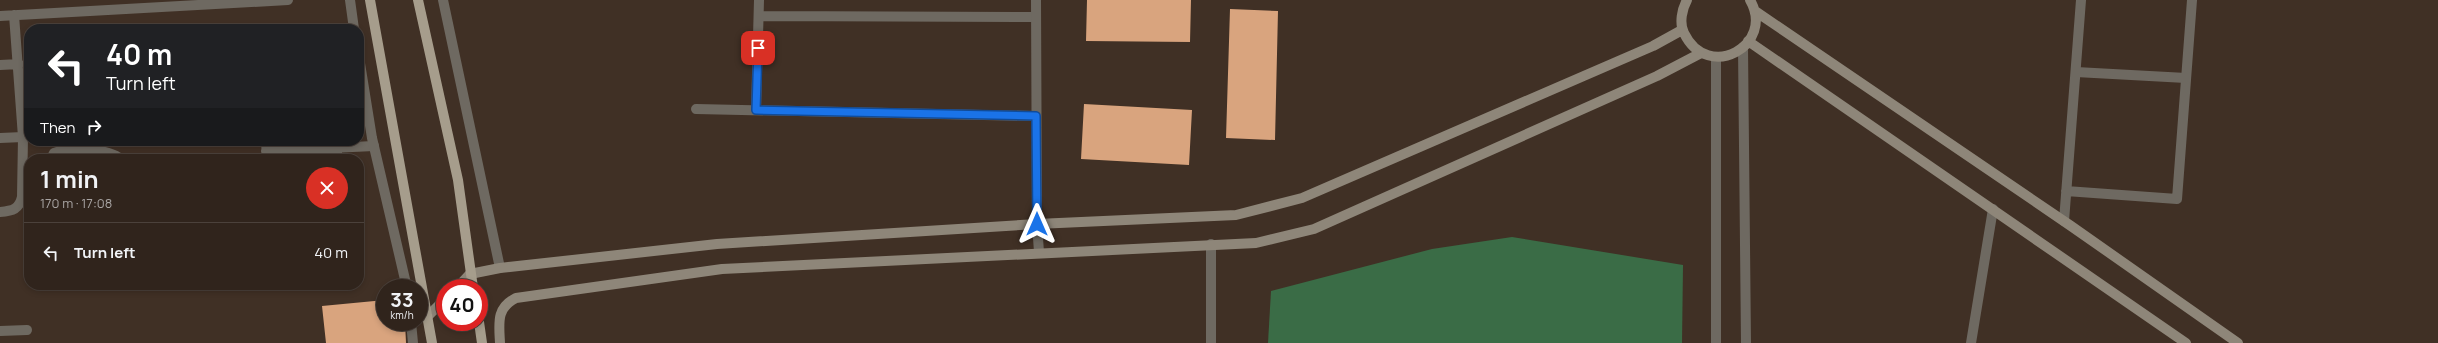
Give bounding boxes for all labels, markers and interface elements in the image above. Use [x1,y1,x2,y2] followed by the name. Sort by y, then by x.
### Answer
[741,31,775,65] pin
[106,35,172,73] text: 40 m
[747,37,769,59] icon: arrive
[40,40,92,92] icon: left
[106,71,176,95] text: Turn left
[83,116,105,138] icon: right
[40,117,75,138] text: Then
[40,162,99,195] text: 1 min
[306,167,348,209] button: close
[40,194,112,212] text: 170 m · 17:08
[1016,203,1058,245] position arrow
[40,242,62,264] icon: left
[74,242,136,263] text: Turn left
[314,242,348,263] text: 40 m
[436,279,488,331] speed limit sign: 40
[390,286,414,313] text: 33
[390,308,414,322] text: km/h

